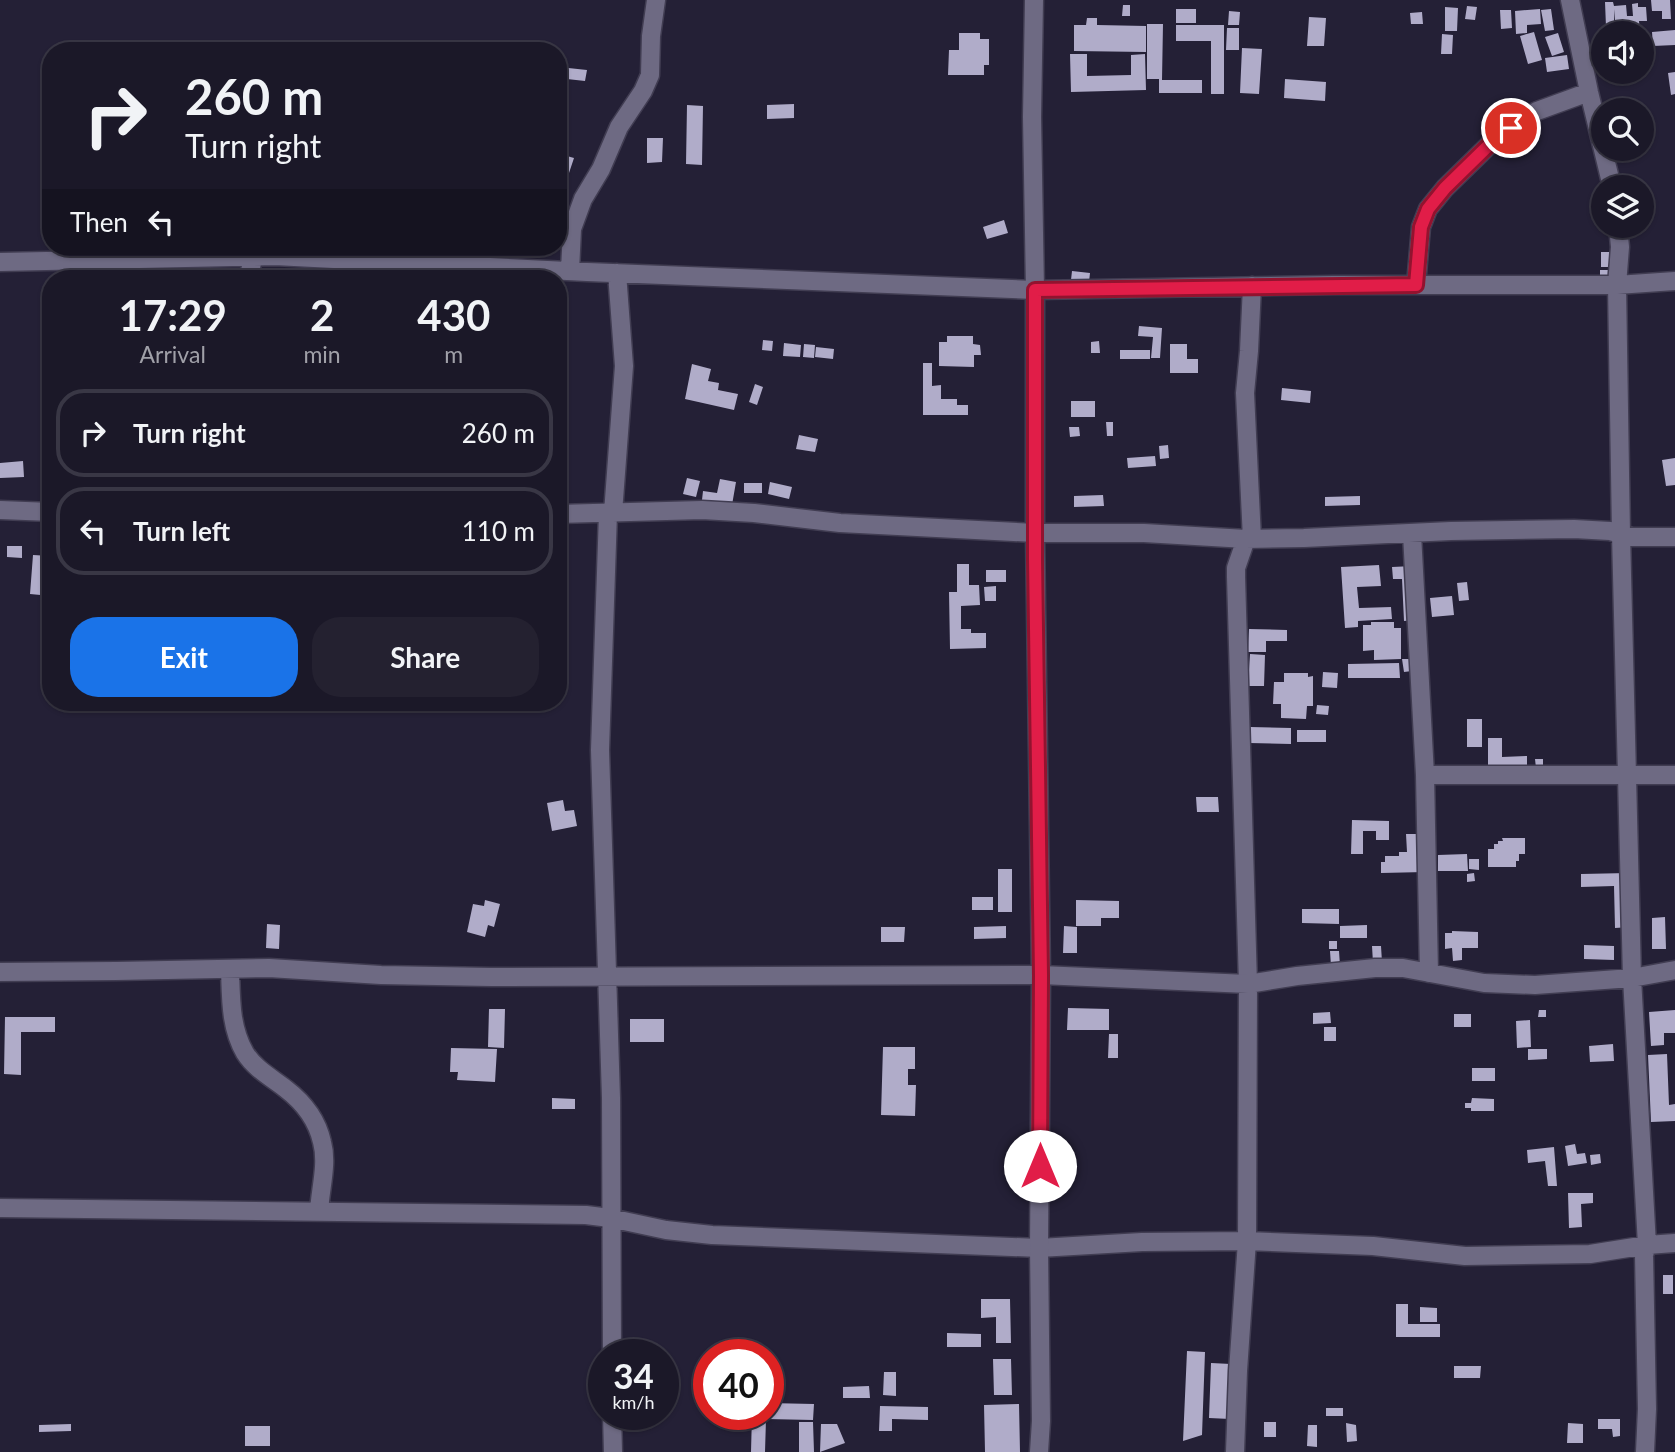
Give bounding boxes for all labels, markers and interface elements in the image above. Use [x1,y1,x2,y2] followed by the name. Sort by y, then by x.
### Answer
[1591,21,1654,238] map controls
[1591,21,1654,84] button: sound
[185,67,323,125] text: 260 m
[70,70,161,161] icon: right
[1481,98,1541,158] pin
[1591,98,1654,161] button: search
[1492,109,1530,147] icon: arrive
[185,126,321,165] text: Turn right
[1591,175,1654,238] button: layers
[142,203,180,241] icon: left
[70,206,128,238] text: Then
[119,290,227,340] text: 17:29
[310,290,334,340] text: 2
[417,290,490,340] text: 430
[140,340,206,368] text: Arrival
[303,340,341,368] text: min
[444,340,463,368] text: m
[74,414,112,452] icon: right
[133,417,246,449] text: Turn right
[462,417,535,449] text: 260 m
[74,512,112,550] icon: left
[133,515,230,547] text: Turn left
[462,515,535,547] text: 110 m
[70,617,298,697] button: Exit
[312,617,539,697] button: Share
[1003,1129,1077,1203] position arrow
[693,1339,784,1430] speed limit sign: 40
[613,1354,654,1396] text: 34
[612,1391,655,1413] text: km/h

